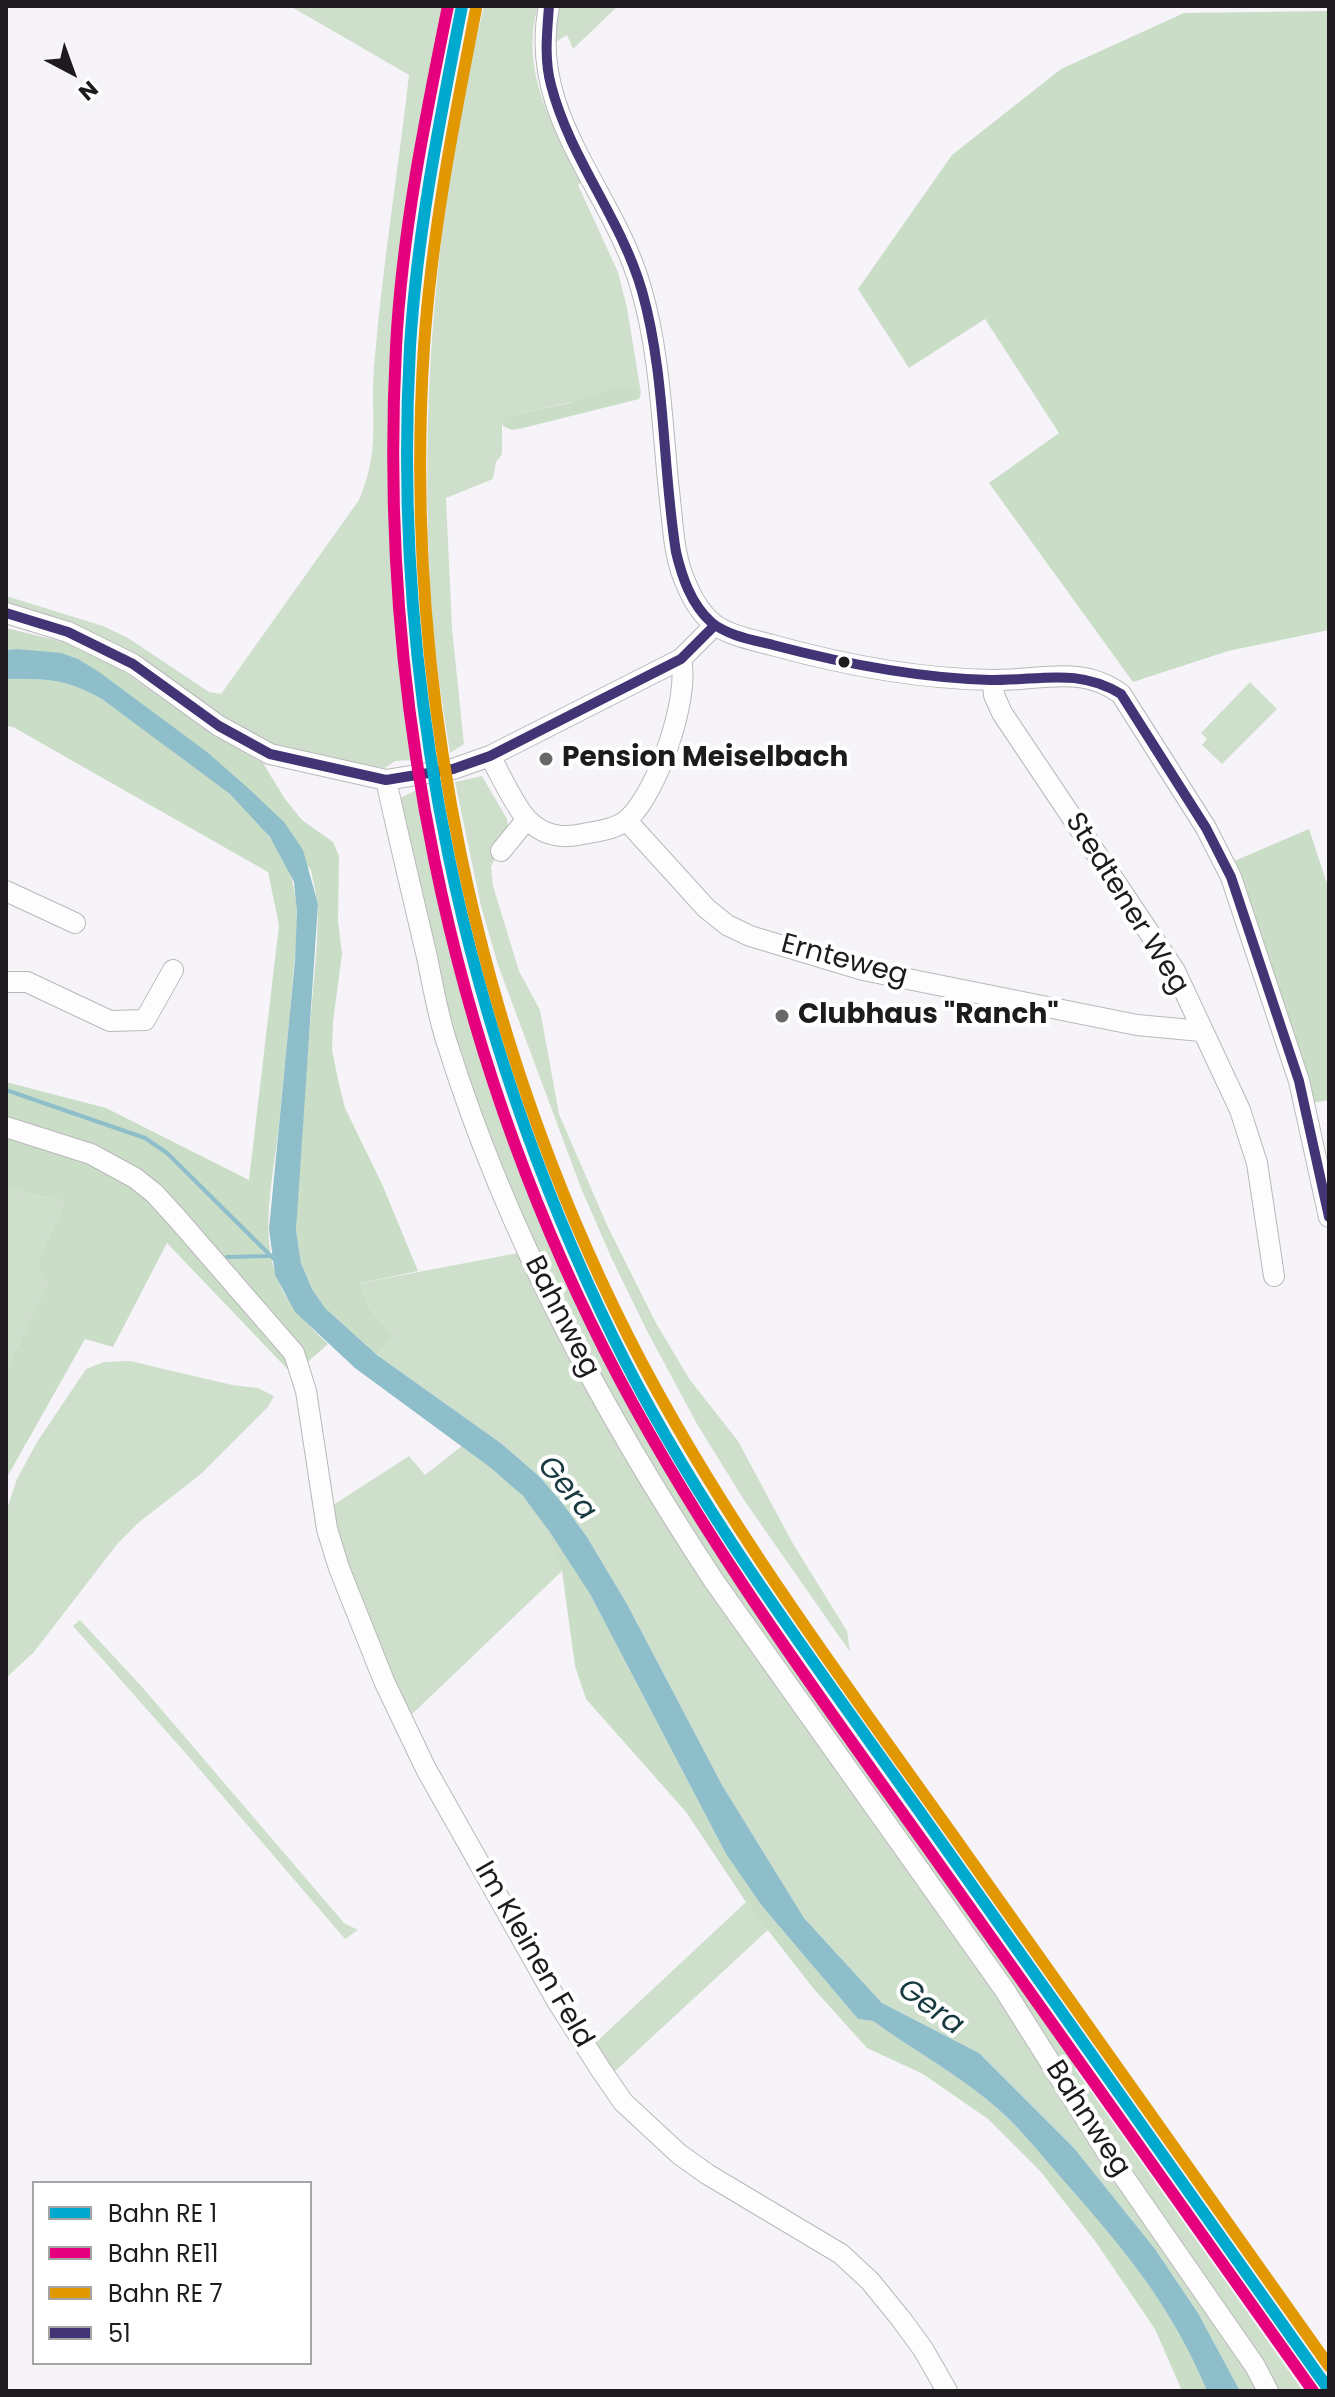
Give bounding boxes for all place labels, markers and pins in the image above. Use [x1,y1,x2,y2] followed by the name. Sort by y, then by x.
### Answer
[836,654,852,670] unlabelled marker
[562,742,848,776] place label: Pension Meiselbach
[537,750,555,768] marker: Pension Meiselbach
[798,999,1059,1033] place label: Clubhaus "Ranch"
[773,1007,791,1025] marker: Clubhaus "Ranch"

